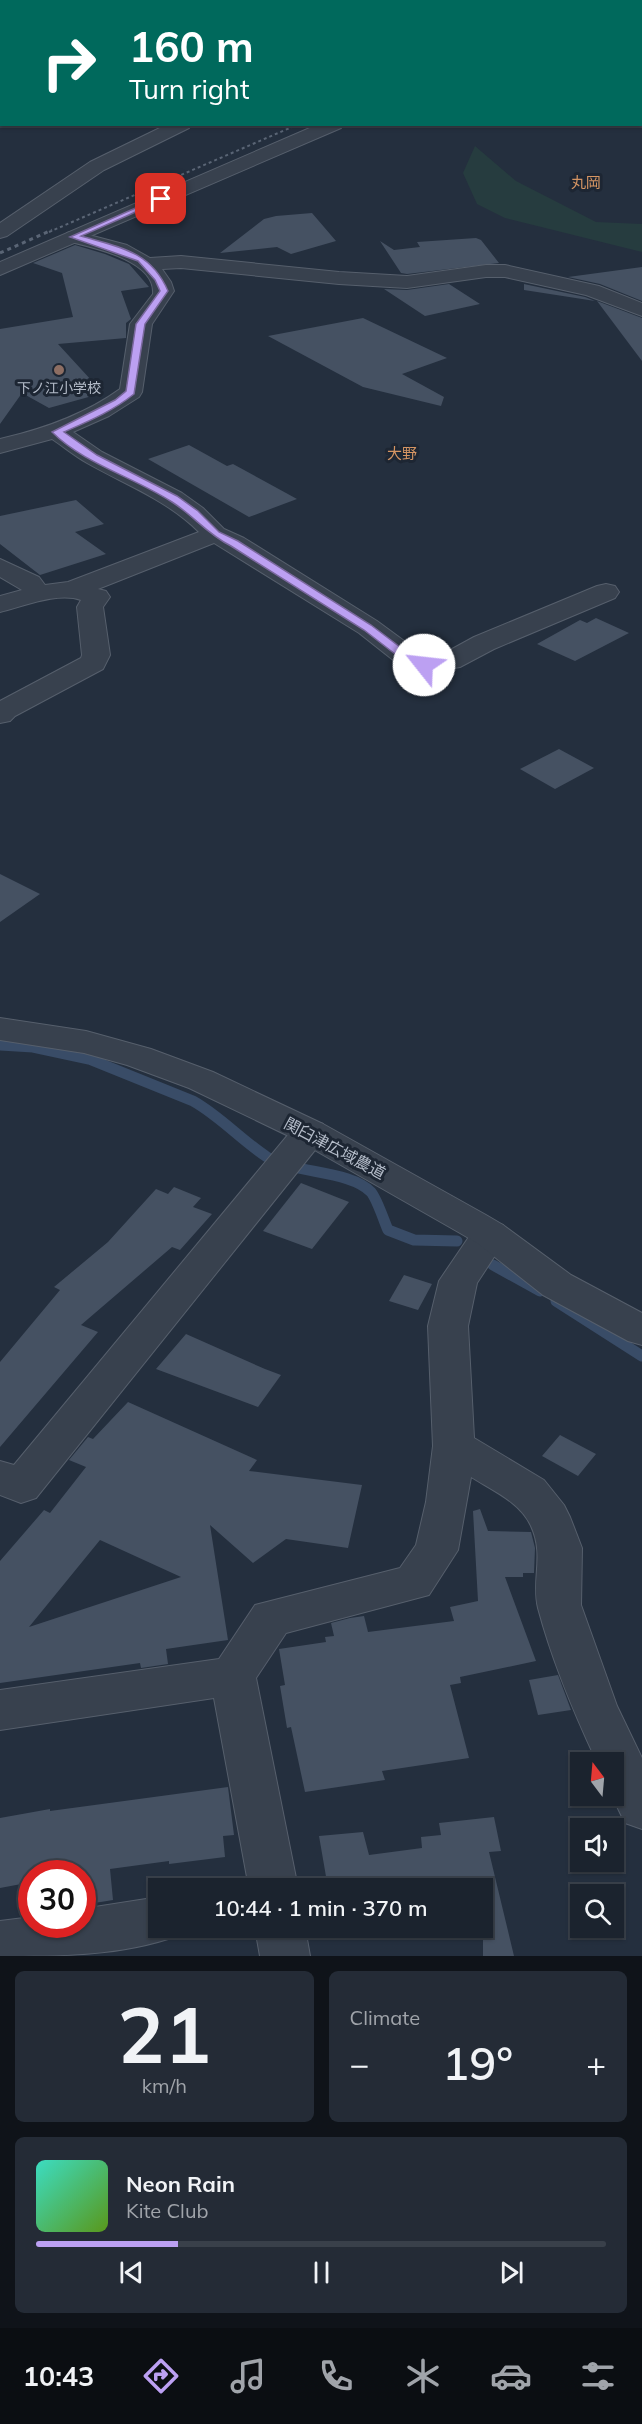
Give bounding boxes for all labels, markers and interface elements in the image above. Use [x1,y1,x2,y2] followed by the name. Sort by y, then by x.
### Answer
[129,20,254,73] text: 160 m
[30,24,108,102] icon: right
[129,72,249,106] text: Turn right
[135,173,186,224] pin
[571,173,601,192] district label: 丸岡
[144,182,177,215] icon: arrive
[52,363,66,377] marker: 下ノ江小学校
[17,379,101,397] place label: 下ノ江小学校
[387,444,417,463] district label: 大野
[392,633,456,697] position arrow
[281,1113,389,1183] street label: 関臼津広域農道
[570,1752,624,1806] north arrow
[570,1752,624,1938] map controls
[570,1818,624,1872] button: sound
[18,1860,96,1938] speed limit sign: 30
[570,1884,624,1938] button: search
[213,1894,428,1922] text: 10:44 · 1 min · 370 m
[117,1985,211,2083] text: 21
[350,2005,420,2030] text: Climate
[442,2035,513,2091] text: 19°
[350,2043,369,2084] text: −
[586,2043,606,2084] text: +
[142,2073,187,2098] text: km/h
[126,2170,235,2198] text: Neon Rain
[126,2198,208,2223] text: Kite Club
[115,2256,148,2289] icon: previous
[305,2256,338,2289] icon: pause
[495,2256,528,2289] icon: next
[140,2355,182,2397] icon: directions
[227,2355,269,2397] icon: music
[315,2355,357,2397] icon: phone
[402,2355,444,2397] icon: climate
[490,2355,532,2397] icon: car
[577,2355,619,2397] icon: filters
[23,2359,94,2393] text: 10:43

